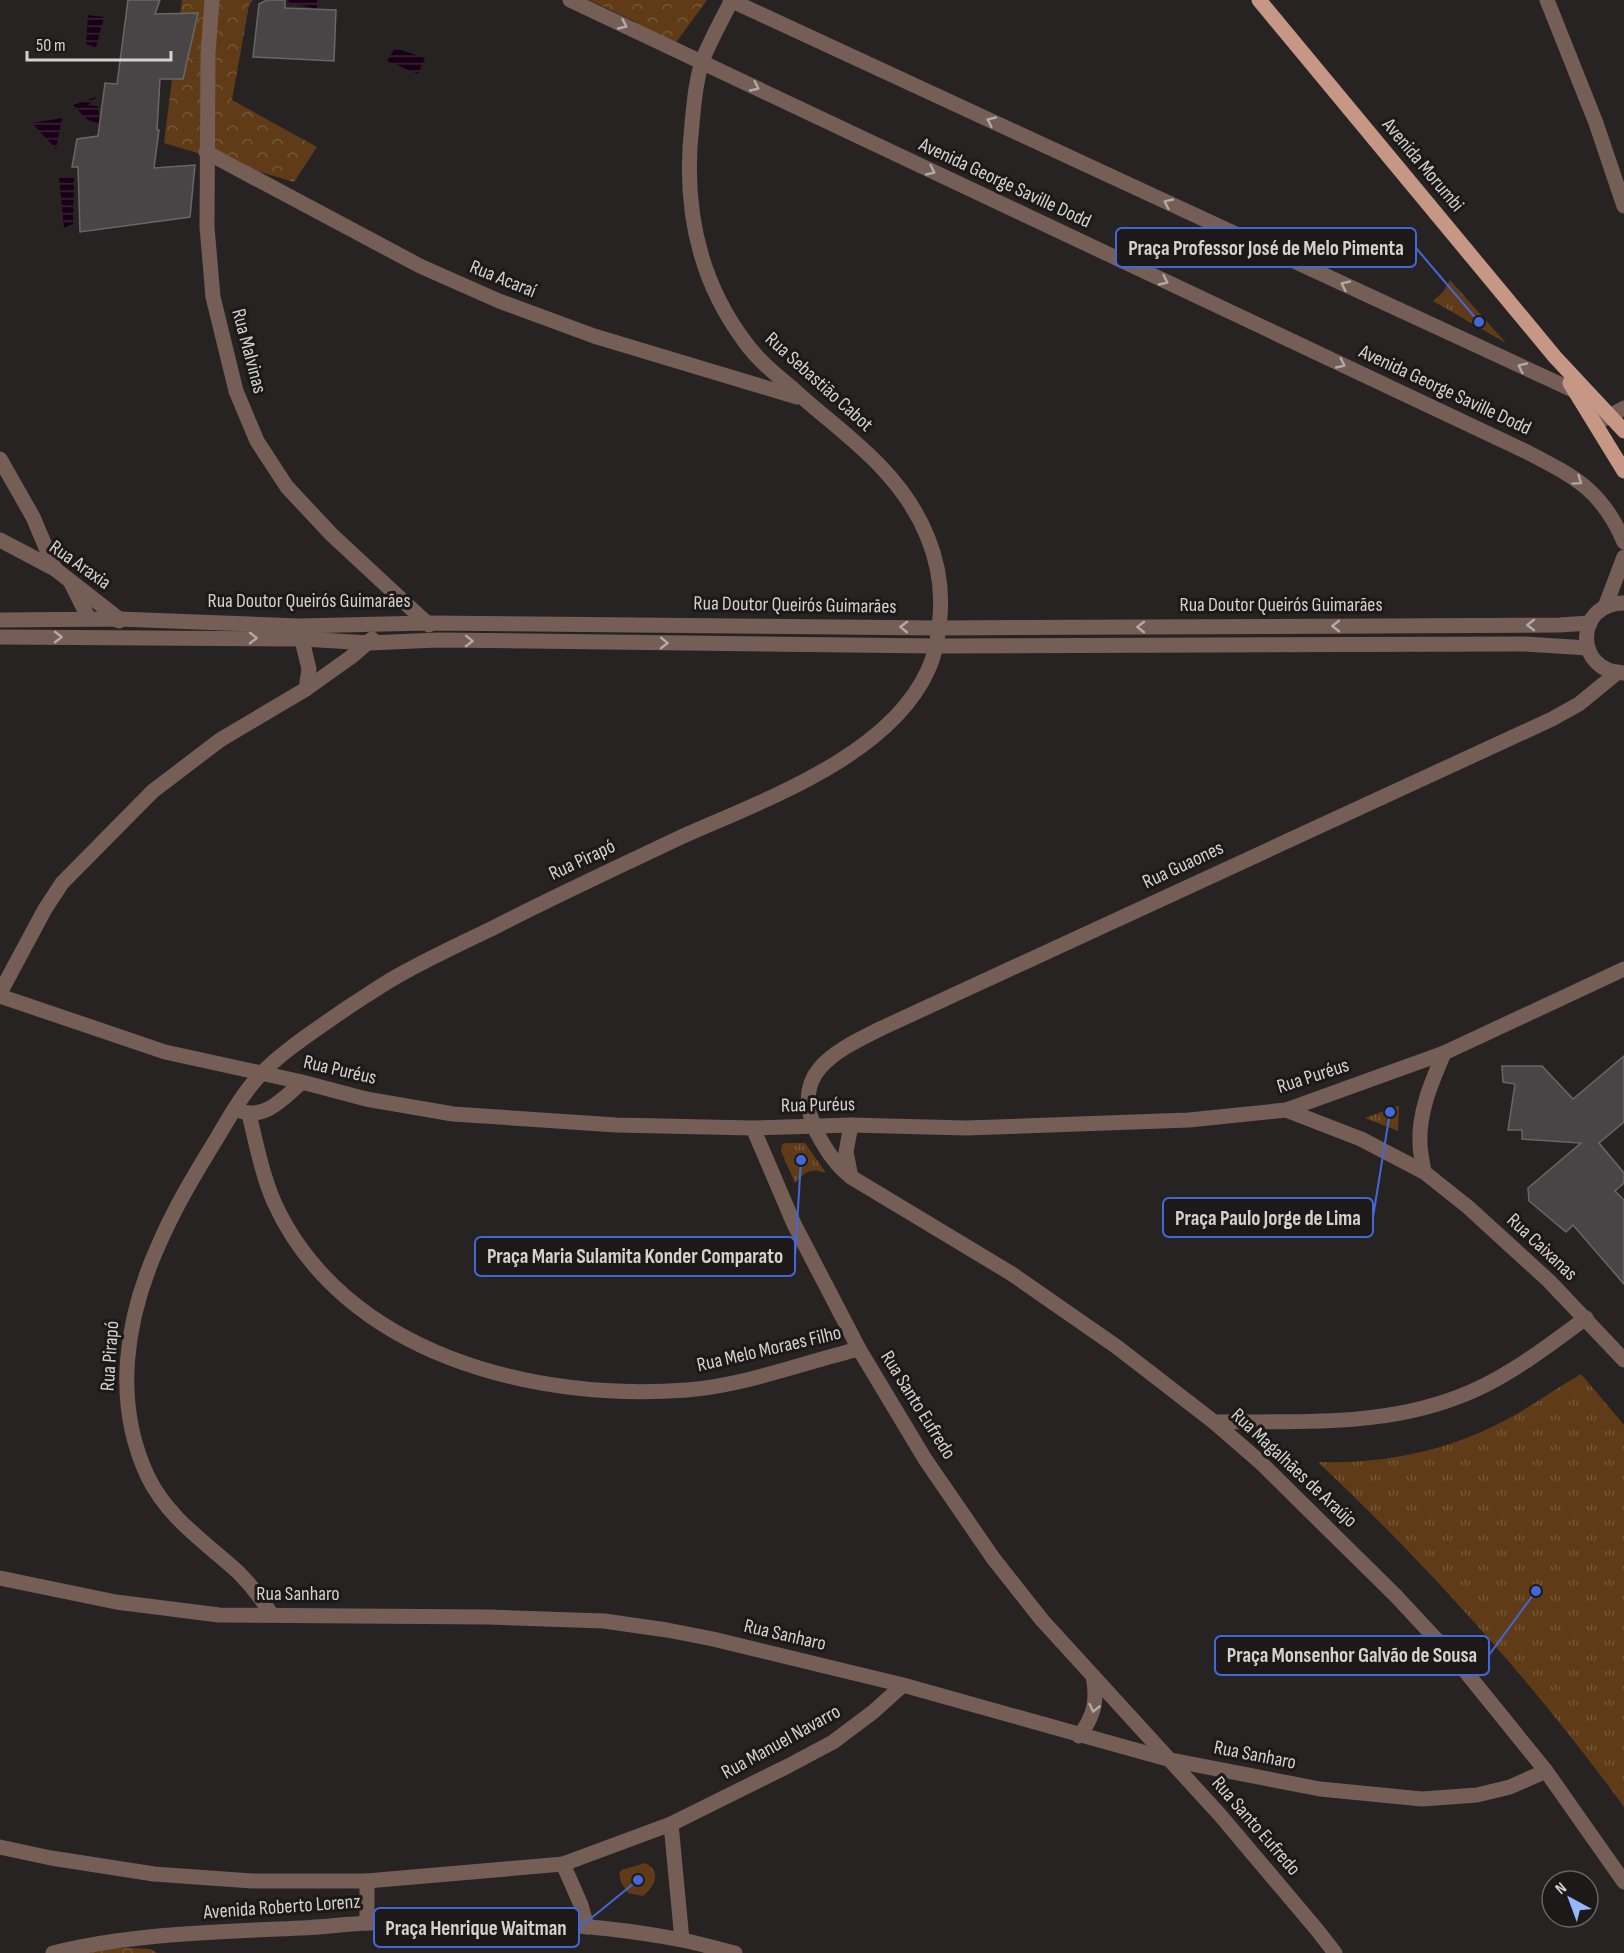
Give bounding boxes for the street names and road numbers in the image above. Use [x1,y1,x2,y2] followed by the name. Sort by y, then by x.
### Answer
[1376,113,1469,217] street label: Avenida Morumbi
[914,132,1095,233] street label: Avenida George Saville Dodd
[466,255,540,303] street label: Rua Acaraí
[226,306,272,396] street label: Rua Malvinas
[760,327,878,437] street label: Rua Sebastião Cabot
[1354,339,1535,440] street label: Avenida George Saville Dodd
[45,535,115,595] street label: Rua Araxia
[207,589,411,613] street label: Rua Doutor Queirós Guimarães
[693,591,897,619] street label: Rua Doutor Queirós Guimarães
[1179,593,1383,617] street label: Rua Doutor Queirós Guimarães
[545,834,619,886] street label: Rua Pirapó
[1139,836,1227,894] street label: Rua Guaones
[301,1050,379,1090] street label: Rua Puréus
[1274,1053,1352,1099] street label: Rua Puréus
[781,1092,855,1118] street label: Rua Puréus
[1502,1208,1582,1286] street label: Rua Caixanas
[96,1320,124,1392] street label: Rua Pirapó
[694,1321,844,1377] street label: Rua Melo Moraes Filho
[875,1346,961,1464] street label: Rua Santo Eufredo
[1226,1403,1362,1533] street label: Rua Magalhães de Araújo
[256,1582,340,1606] street label: Rua Sanharo
[742,1614,828,1656] street label: Rua Sanharo
[717,1699,845,1785] street label: Rua Manuel Navarro
[1212,1735,1298,1775] street label: Rua Sanharo
[1206,1772,1306,1880] street label: Rua Santo Eufredo
[202,1890,361,1925] street label: Avenida Roberto Lorenz

